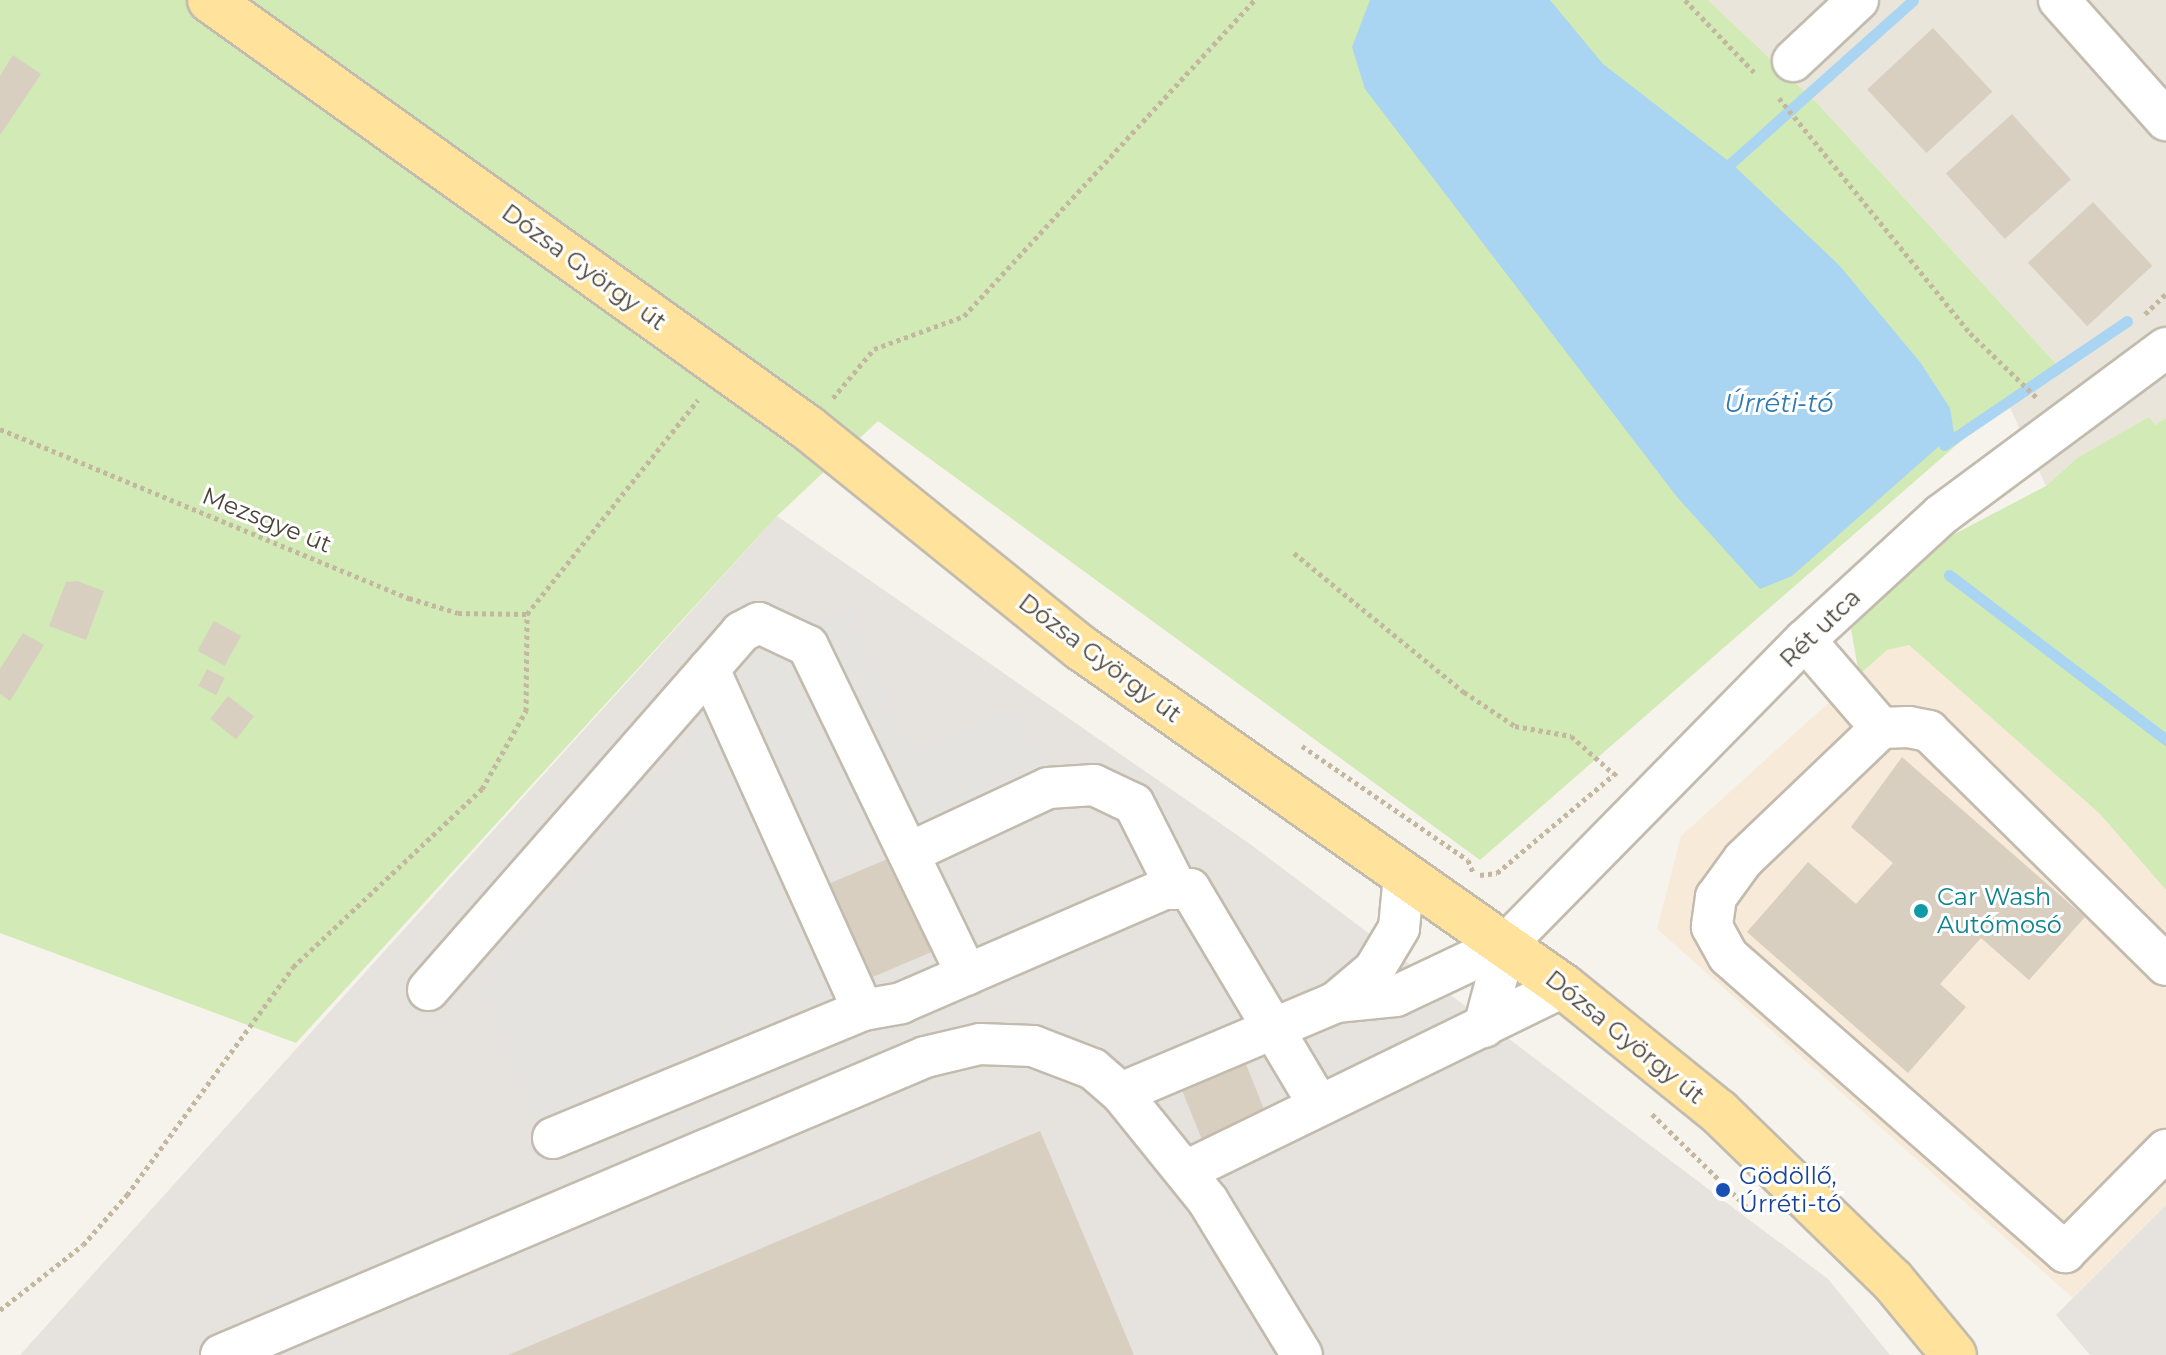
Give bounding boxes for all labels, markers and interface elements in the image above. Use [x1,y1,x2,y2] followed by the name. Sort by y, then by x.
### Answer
[496,198,672,336] street label: Dózsa György út
[1724,388,1834,420] water label: Úrréti-tó
[198,481,336,559] street label: Mezsgye út
[1774,583,1866,673] street label: Rét utca
[1013,587,1187,729] street label: Dózsa György út
[1937,883,2062,939] place label: Car Wash Autómosó
[1912,902,1930,920] marker: Car Wash Autómosó
[1540,964,1710,1110] street label: Dózsa György út
[1739,1162,1841,1218] place label: Gödöllő, Úrréti-tó
[1714,1181,1732,1199] marker: Gödöllő, Úrréti-tó

